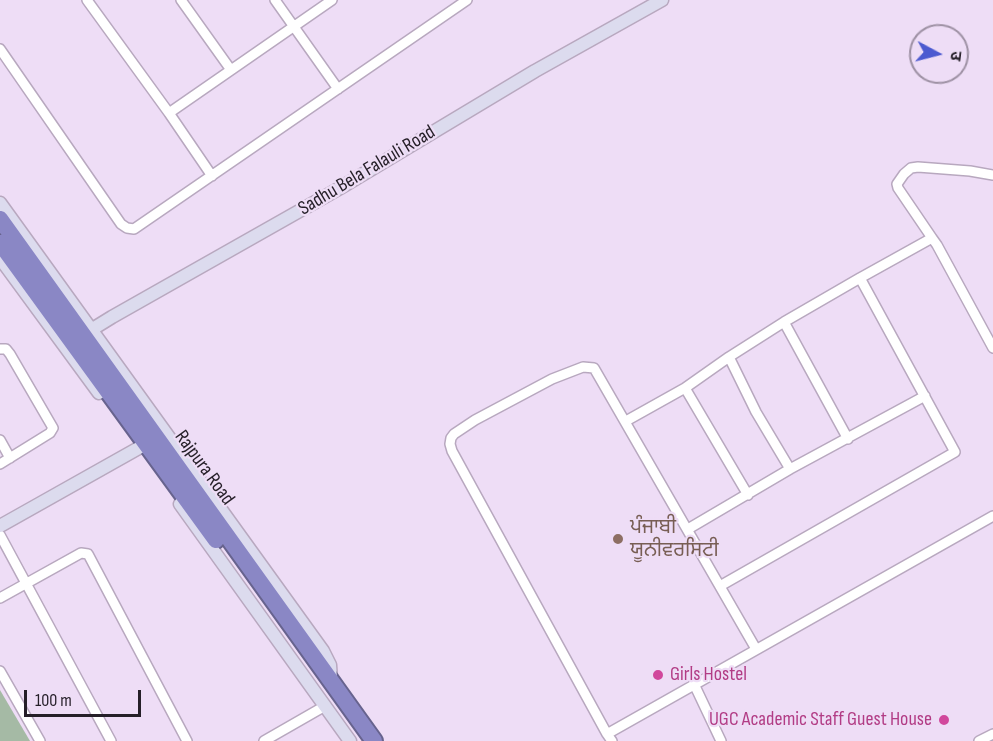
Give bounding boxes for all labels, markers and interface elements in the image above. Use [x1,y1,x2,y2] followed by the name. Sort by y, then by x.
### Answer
[909,24,969,84] north arrow
[945,50,965,62] text: उ
[294,121,440,221] street label: Sadhu Bela Falauli Road
[169,426,239,510] street label: Rajpura Road
[630,516,719,563] place label: ਪੰਜਾਬੀ ਯੂਨੀਵਰਸਿਟੀ
[611,532,625,546] marker: ਪੰਜਾਬੀ ਯੂਨੀਵਰਸਿਟੀ
[670,663,747,687] place label: Girls Hostel
[651,668,665,682] marker: Girls Hostel
[27,678,144,716] scale bar
[35,690,72,711] text: 100 m
[709,708,932,732] place label: UGC Academic Staff Guest House
[937,713,951,727] marker: UGC Academic Staff Guest House

